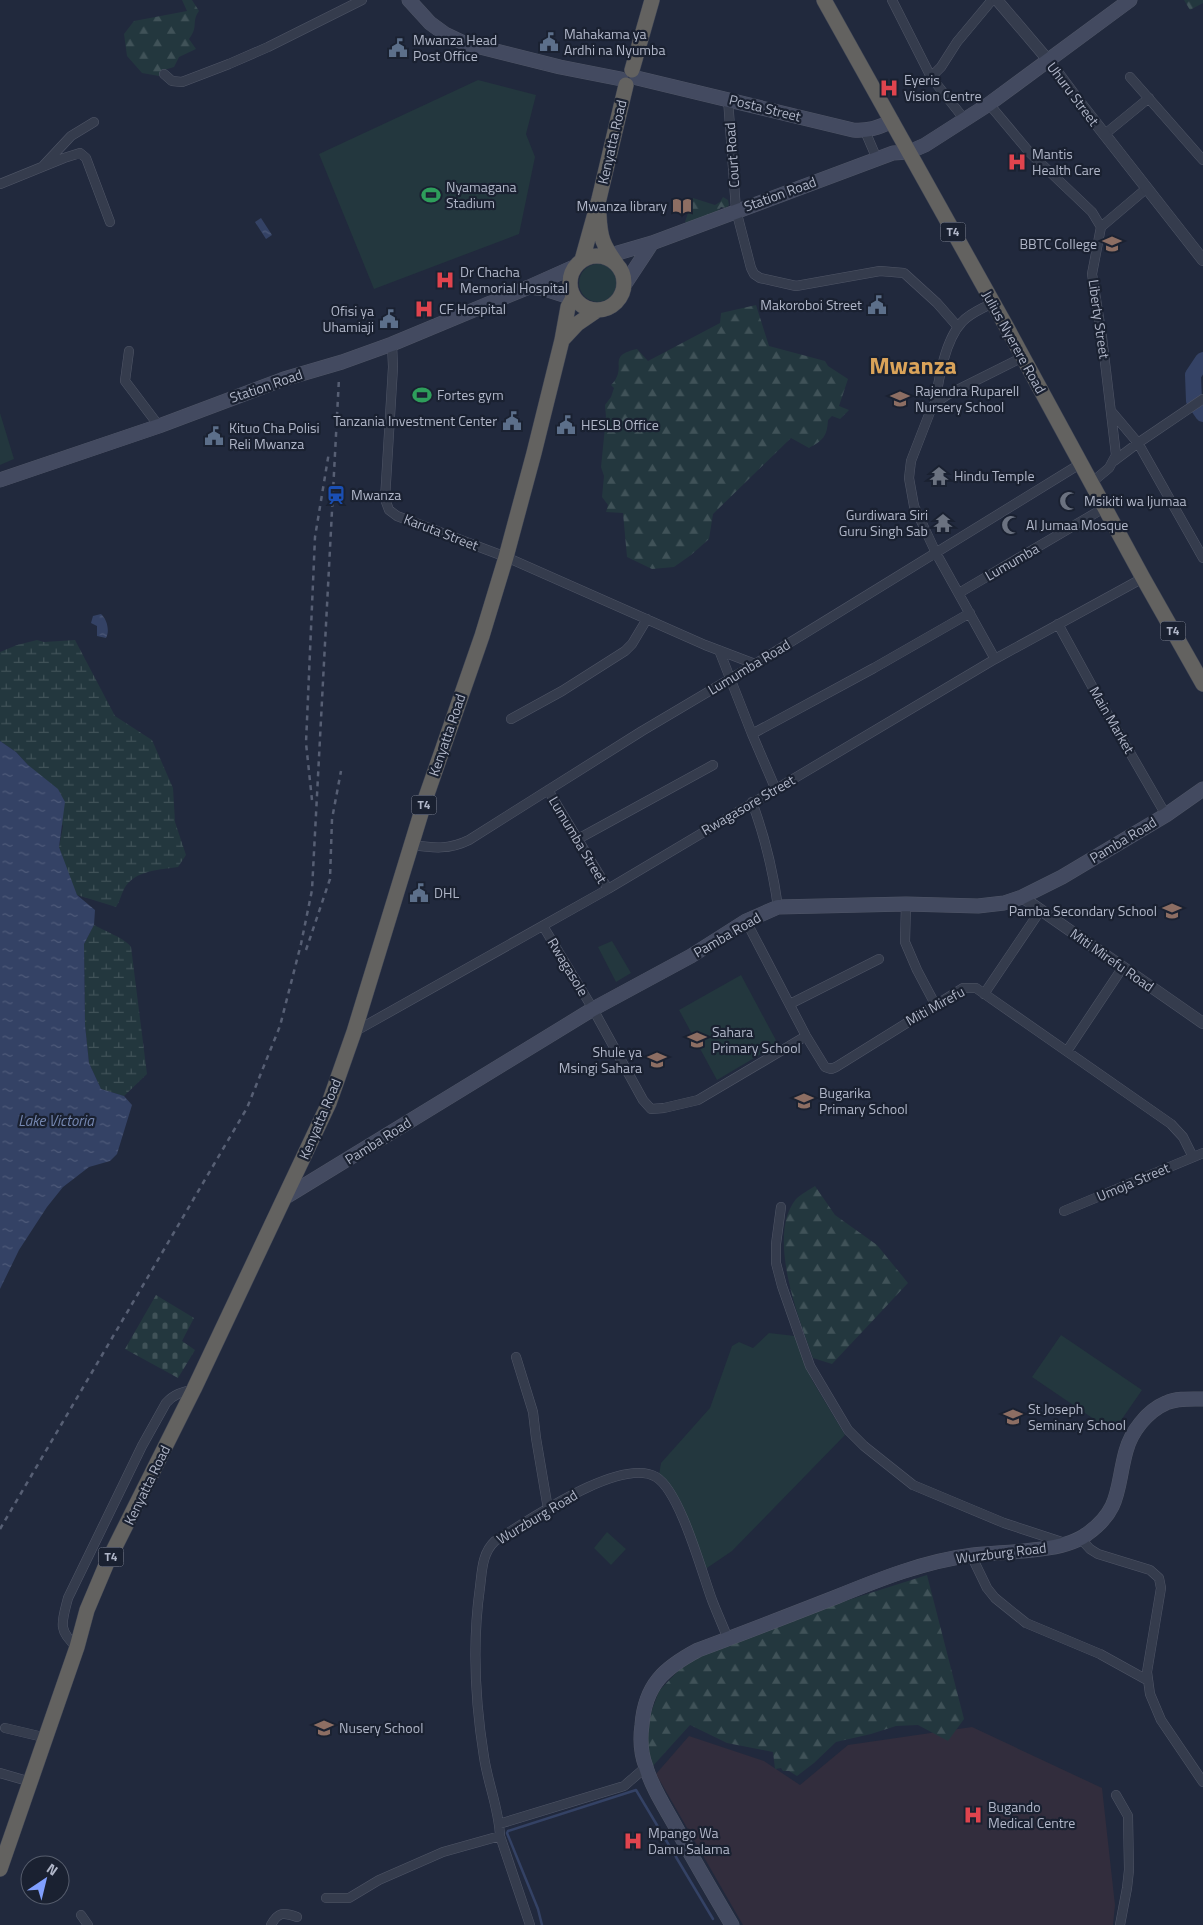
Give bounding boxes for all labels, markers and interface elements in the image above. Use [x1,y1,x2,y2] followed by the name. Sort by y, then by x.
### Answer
[564,23,665,60] place label: Mahakama ya Ardhi na Nyumba
[413,29,497,66] place label: Mwanza Head Post Office
[538,31,560,53] public building icon: Mahakama ya Ardhi na Nyumba
[387,37,409,59] public building icon: Mwanza Head Post Office
[1042,57,1105,130] street label: Uhuru Street
[904,69,982,106] place label: Eyeris Vision Centre
[878,77,900,99] hospital icon: Eyeris Vision Centre
[727,88,803,127] street label: Posta Street
[592,98,631,186] street label: Kenyatta Road
[719,122,744,188] street label: Court Road
[1032,143,1101,180] place label: Mantis Health Care
[1006,151,1028,173] hospital icon: Mantis Health Care
[741,171,819,216] street label: Station Road
[446,176,517,213] place label: Nyamagana Stadium
[420,184,442,206] sports icon: Nyamagana Stadium
[577,195,667,216] place label: Mwanza library
[671,195,693,217] library icon: Mwanza library
[940,222,966,242] road number: T4
[1019,233,1097,254] place label: BBTC College
[1101,233,1123,255] school or university icon: BBTC College
[460,261,568,298] place label: Dr Chacha Memorial Hospital
[434,269,456,291] hospital icon: Dr Chacha Memorial Hospital
[1084,278,1115,360] street label: Liberty Street
[977,286,1051,397] street label: Julius Nyerere Road
[760,294,862,315] place label: Makoroboi Street
[866,294,888,316] public building icon: Makoroboi Street
[413,298,435,320] hospital icon: CF Hospital
[439,298,506,319] place label: CF Hospital
[323,300,374,337] place label: Ofisi ya Uhamiaji
[378,308,400,330] public building icon: Ofisi ya Uhamiaji
[869,347,957,383] district label: Mwanza
[227,363,305,408] street label: Station Road
[915,380,1019,417] place label: Rajendra Ruparell Nursery School
[411,384,433,406] sports icon: Fortes gym
[437,384,504,405] place label: Fortes gym
[889,388,911,410] school or university icon: Rajendra Ruparell Nursery School
[333,410,497,431] place label: Tanzania Investment Center
[501,410,523,432] public building icon: Tanzania Investment Center
[555,414,577,436] public building icon: HESLB Office
[581,414,659,435] place label: HESLB Office
[229,417,320,454] place label: Kituo Cha Polisi Reli Mwanza
[203,425,225,447] public building icon: Kituo Cha Polisi Reli Mwanza
[928,465,950,487] temple icon: Hindu Temple
[954,465,1035,486] place label: Hindu Temple
[325,484,347,506] station icon: Mwanza
[351,484,401,505] place label: Mwanza
[1058,490,1080,512] mosque icon: Msikiti wa Ijumaa
[1084,490,1187,511] place label: Msikiti wa Ijumaa
[839,504,928,541] place label: Gurdiwara Siri Guru Singh Sab
[401,508,482,555] street label: Karuta Street
[932,512,954,534] temple icon: Gurdiwara Siri Guru Singh Sab
[1000,514,1022,536] mosque icon: Al Jumaa Mosque
[1026,514,1128,535] place label: Al Jumaa Mosque
[981,538,1043,585] street label: Lumumba
[1160,622,1186,640] road number: T4
[704,634,794,699] street label: Lumumba Road
[1085,682,1140,757] street label: Main Market
[423,691,470,779] street label: Kenyatta Road
[697,769,799,840] street label: Rwagasore Street
[544,792,613,887] street label: Lumumba Street
[412,796,436,814] road number: T4
[1085,811,1160,868] street label: Pamba Road
[408,882,430,904] public building icon: DHL
[434,882,459,903] place label: DHL
[1009,900,1157,921] place label: Pamba Secondary School
[1161,900,1183,922] school or university icon: Pamba Secondary School
[689,907,764,962] street label: Pamba Road
[1066,923,1158,996] street label: Miti Mirefu Road
[543,934,594,1000] street label: Rwagasole
[901,981,968,1030] street label: Miti Mirefu
[712,1021,801,1058] place label: Sahara Primary School
[686,1029,708,1051] school or university icon: Sahara Primary School
[559,1041,642,1078] place label: Shule ya Msingi Sahara
[646,1049,668,1071] school or university icon: Shule ya Msingi Sahara
[293,1075,346,1163] street label: Kenyatta Road
[819,1082,908,1119] place label: Bugarika Primary School
[793,1090,815,1112] school or university icon: Bugarika Primary School
[18,1109,95,1132] water label: Lake Victoria
[340,1112,415,1169] street label: Pamba Road
[1093,1157,1173,1206] street label: Umoja Street
[1028,1398,1126,1435] place label: St Joseph Seminary School
[1002,1406,1024,1428] school or university icon: St Joseph Seminary School
[118,1441,175,1528] street label: Kenyatta Road
[492,1484,581,1549] street label: Wurzburg Road
[954,1537,1047,1568] street label: Wurzburg Road
[98,1548,124,1566] road number: T4
[313,1717,335,1739] school or university icon: Nusery School
[339,1717,423,1738] place label: Nusery School
[988,1796,1075,1833] place label: Bugando Medical Centre
[962,1804,984,1826] hospital icon: Bugando Medical Centre
[648,1822,730,1859] place label: Mpango Wa Damu Salama
[622,1830,644,1852] hospital icon: Mpango Wa Damu Salama
[20,1855,70,1905] north arrow
[43,1858,63,1880] text: N

